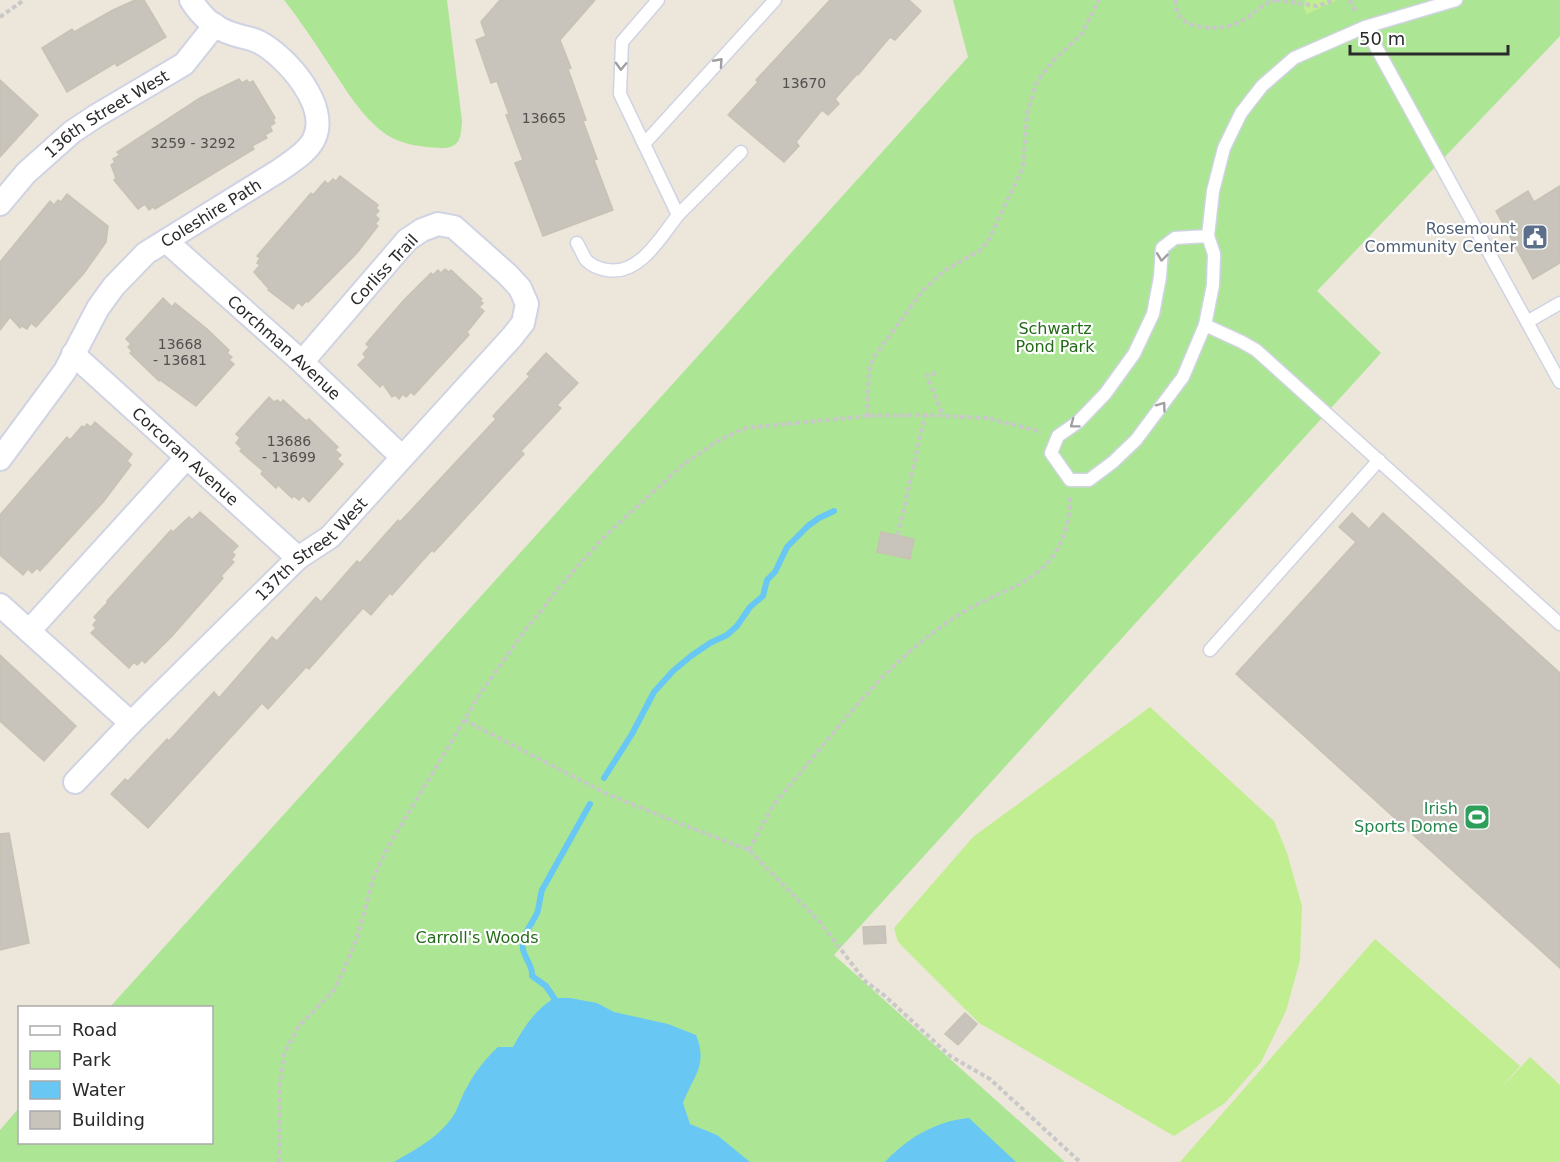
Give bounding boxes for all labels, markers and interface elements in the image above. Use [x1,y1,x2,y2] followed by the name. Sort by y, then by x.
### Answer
[1350,18,1508,56] scale bar
[1359,28,1405,49] text: 50 m
[712,58,723,69] one-way arrow
[615,62,627,71] one-way arrow
[41,66,172,161] street label: 136th Street West
[782,75,826,91] house number: 13670
[522,110,566,126] house number: 13665
[150,135,236,151] house number: 3259 - 3292
[157,175,265,251] street label: Coleshire Path
[1364,219,1516,256] place label: Rosemount Community Center
[1520,222,1550,252] public building icon: Rosemount Community Center
[346,230,422,310] street label: Corliss Trail
[1156,252,1169,262] one-way arrow
[224,291,345,403] street label: Corchman Avenue
[1016,319,1095,356] park label: Schwartz Pond Park
[153,336,207,368] house number: 13668 - 13681
[1155,402,1166,413] one-way arrow
[129,403,243,509] street label: Corcoran Avenue
[1069,417,1080,428] one-way arrow
[262,433,316,465] house number: 13686 - 13699
[251,493,371,605] street label: 137th Street West
[1354,799,1458,836] place label: Irish Sports Dome
[1462,802,1492,832] sports icon: Irish Sports Dome
[416,928,538,947] park label: Carroll's Woods
[18,1006,213,1144] legend
[72,1019,117,1040] text: Road
[72,1049,111,1070] text: Park
[72,1079,126,1100] text: Water
[72,1109,145,1130] text: Building

